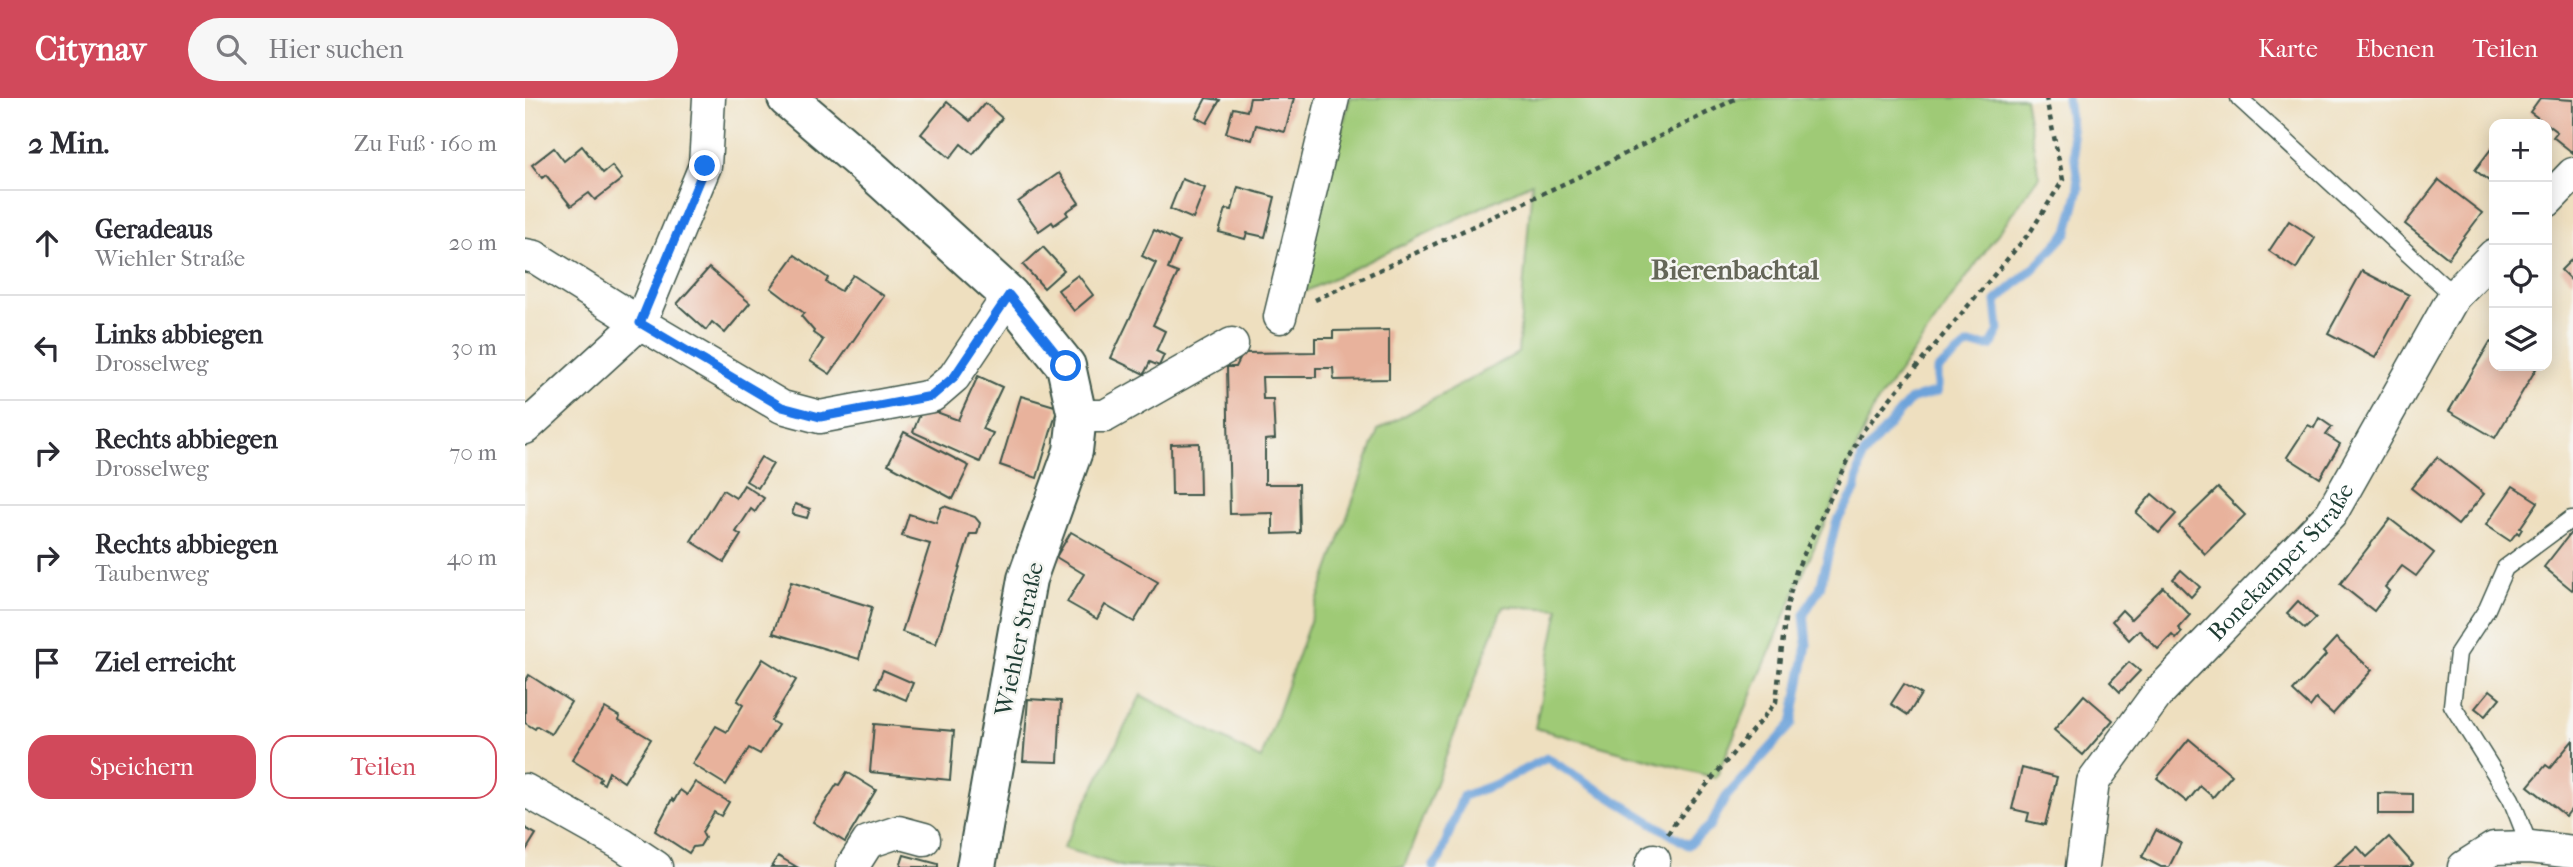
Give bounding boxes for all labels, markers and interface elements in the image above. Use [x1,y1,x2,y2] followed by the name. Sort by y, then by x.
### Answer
[188,18,678,81] search box
[35,30,146,69] text: Citynav
[212,30,250,68] icon: search
[268,34,404,65] text: Hier suchen
[2258,35,2318,63] text: Karte
[2356,35,2435,63] text: Ebenen
[2473,35,2538,63] text: Teilen
[2489,119,2552,371] map controls
[2489,119,2552,182] button: +
[28,126,109,161] text: 2 Min.
[354,130,497,157] text: Zu Fuß · 160 m
[689,150,720,181] route end
[2489,182,2552,245] button: −
[95,214,213,245] text: Geradeaus
[28,224,66,262] icon: ahead
[448,229,497,256] text: 20 m
[95,245,245,272] text: Wiehler Straße
[2489,245,2552,308] button: locate
[1651,253,1819,286] district label: Bierenbachtal
[2489,308,2552,371] button: layers
[95,319,263,350] text: Links abbiegen
[28,329,66,367] icon: left
[451,334,497,361] text: 30 m
[95,350,209,377] text: Drosselweg
[1050,350,1081,381] route start
[95,424,278,455] text: Rechts abbiegen
[28,434,66,472] icon: right
[449,439,497,466] text: 70 m
[95,455,209,482] text: Drosselweg
[2202,478,2360,647] street label: Bonekamper Straße
[95,529,278,560] text: Rechts abbiegen
[28,539,66,577] icon: right
[447,544,497,571] text: 40 m
[989,559,1049,719] street label: Wiehler Straße
[95,560,209,587] text: Taubenweg
[28,644,66,682] icon: arrive
[95,647,236,678] text: Ziel erreicht
[28,735,256,799] button: Speichern
[270,735,497,799] button: Teilen

